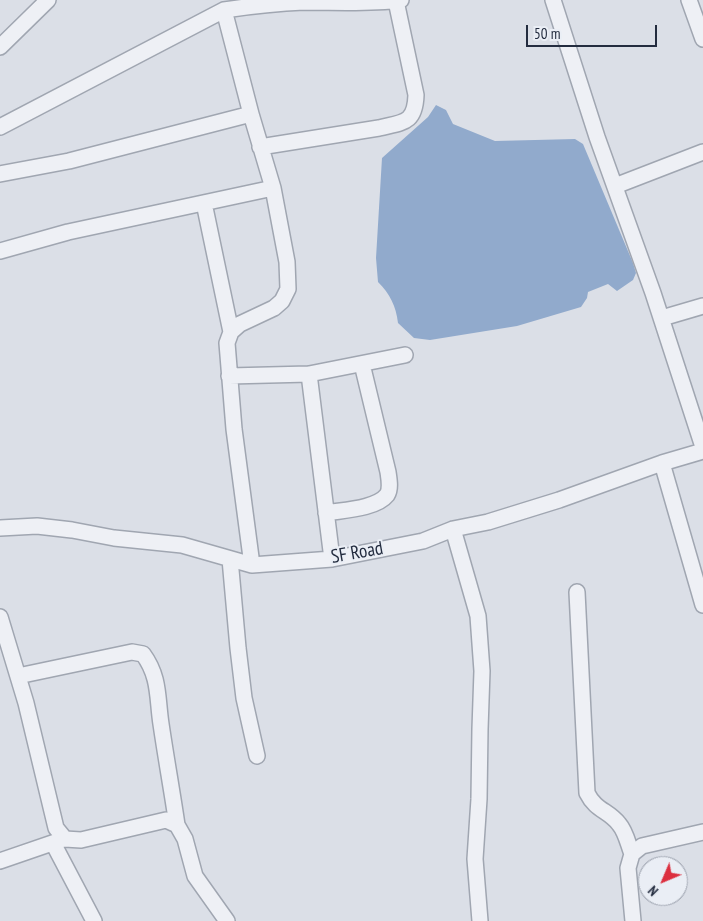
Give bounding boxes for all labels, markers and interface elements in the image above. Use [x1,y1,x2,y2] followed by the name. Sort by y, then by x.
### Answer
[528,15,659,47] scale bar
[534,24,560,43] text: 50 m
[329,537,385,569] street label: SF Road
[638,856,688,906] north arrow
[644,882,662,900] text: N

